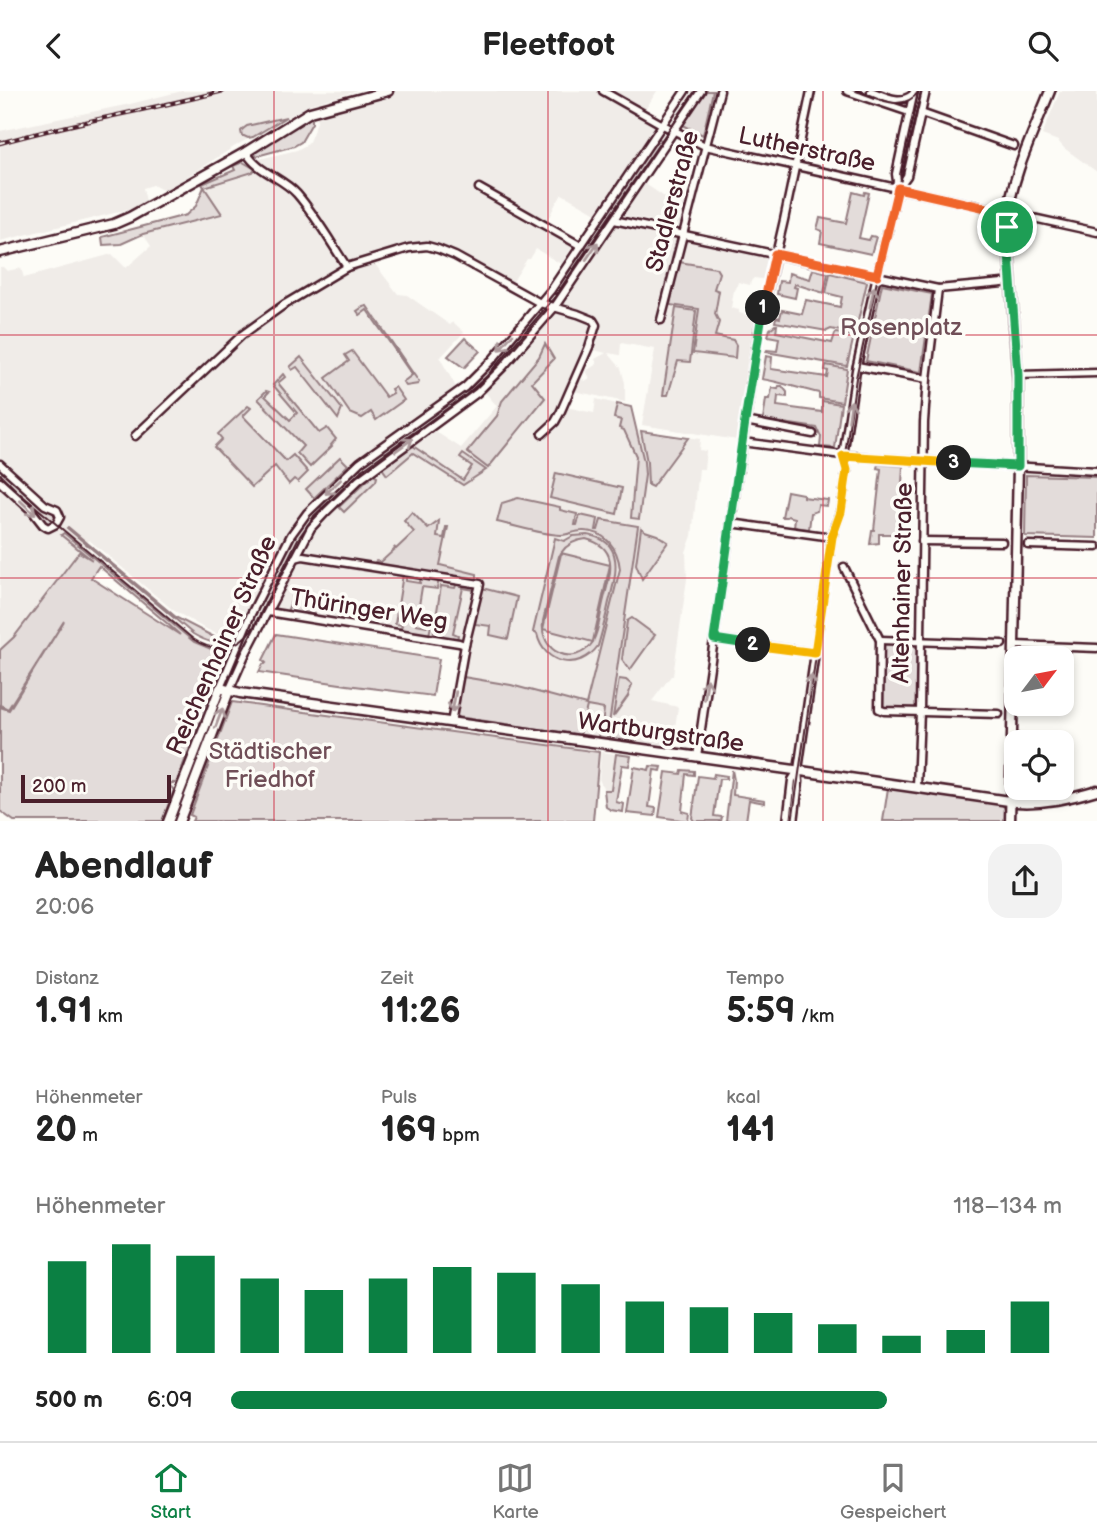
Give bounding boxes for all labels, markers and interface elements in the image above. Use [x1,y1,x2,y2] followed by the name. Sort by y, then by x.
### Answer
[482,26,615,65] text: Fleetfoot
[35,27,73,65] icon: back
[1024,27,1062,65] icon: search
[736,121,878,178] street label: Lutherstraße
[640,127,705,275] street label: Stadlerstraße
[977,197,1037,257] pin
[988,208,1026,246] icon: arrive
[585,242,599,262] one-way arrow
[866,286,880,309] one-way arrow
[746,291,780,325] pin: 1
[759,296,767,319] text: 1
[840,313,962,342] park label: Rosenplatz
[498,333,514,351] one-way arrow
[844,400,857,423] one-way arrow
[395,438,414,453] one-way arrow
[936,445,972,481] pin: 3
[948,451,959,474] text: 3
[324,479,341,496] one-way arrow
[886,482,919,684] street label: Altenhainer Straße
[19,500,37,516] one-way arrow
[160,531,283,759] street label: Reichenhainer Straße
[288,583,450,636] street label: Thüringer Weg
[736,627,770,663] pin: 2
[747,633,758,656] text: 2
[1004,646,1074,716] north arrow
[1004,646,1074,800] map controls
[804,675,817,697] one-way arrow
[700,678,713,701] one-way arrow
[447,690,461,713] one-way arrow
[576,706,746,759] street label: Wartburgstraße
[213,708,226,730] one-way arrow
[1004,730,1074,800] button: locate
[209,737,331,794] park label: Städtischer Friedhof
[21,773,172,804] scale bar
[32,775,86,798] text: 200 m
[35,844,213,889] text: Abendlauf
[988,844,1062,918] button: share
[35,893,94,921] text: 20:06
[35,967,99,990] text: Distanz
[381,967,414,990] text: Zeit
[726,967,785,990] text: Tempo
[35,990,93,1033] text: 1.91
[381,990,461,1033] text: 11:26
[726,990,796,1033] text: 5:59
[93,1005,123,1028] text: km
[796,1005,834,1028] text: /km
[35,1086,142,1109] text: Höhenmeter
[381,1086,417,1109] text: Puls
[726,1086,760,1109] text: kcal
[35,1109,77,1152] text: 20
[381,1109,437,1152] text: 169
[726,1109,776,1152] text: 141
[77,1124,98,1147] text: m
[437,1124,480,1147] text: bpm
[35,1192,165,1220] text: Höhenmeter
[953,1192,1062,1220] text: 118–134 m
[35,1386,103,1414] text: 500 m
[147,1386,193,1414] text: 6:09
[151,1459,191,1524] tab: Start
[492,1459,539,1524] tab: Karte
[840,1459,946,1524] tab: Gespeichert

